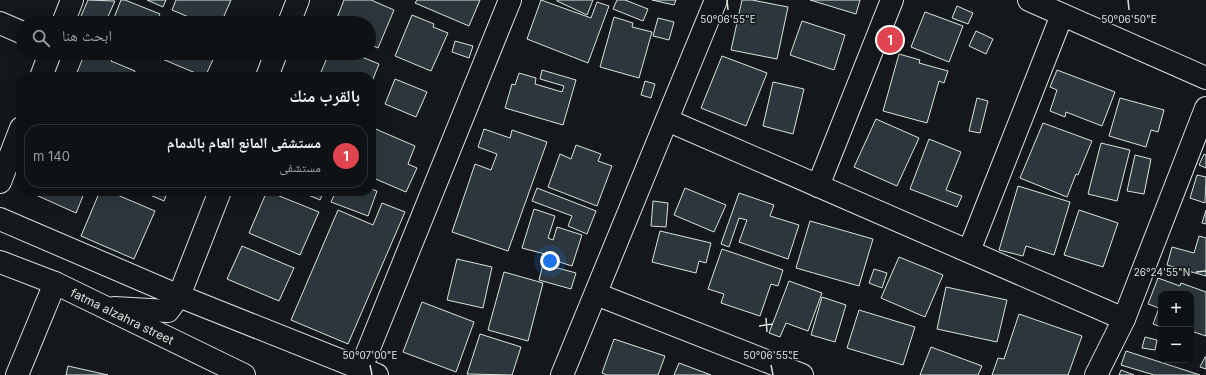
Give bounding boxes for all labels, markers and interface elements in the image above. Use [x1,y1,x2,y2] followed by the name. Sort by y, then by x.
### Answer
[700,13,756,25] text: 50°06'55"E
[1101,13,1157,25] text: 50°06'50"E
[16,16,376,60] search box
[877,25,903,55] pin: 1
[62,26,112,45] text: ابحث هنا
[30,27,52,49] icon: search
[290,86,360,106] text: بالقرب منك
[167,133,321,152] text: مستشفى المانع العام بالدمام
[33,148,70,164] text: 140 m
[343,148,349,164] text: 1
[279,159,321,175] text: مستشفى
[540,251,560,271] your location
[1134,266,1190,278] text: 26°24'55"N
[68,284,177,347] street label: fatma alzahra street
[1158,291,1194,363] map controls
[1158,291,1194,327] button: +
[1158,327,1194,363] button: −
[343,349,398,361] text: 50°07'00"E
[743,349,799,361] text: 50°06'55"E

